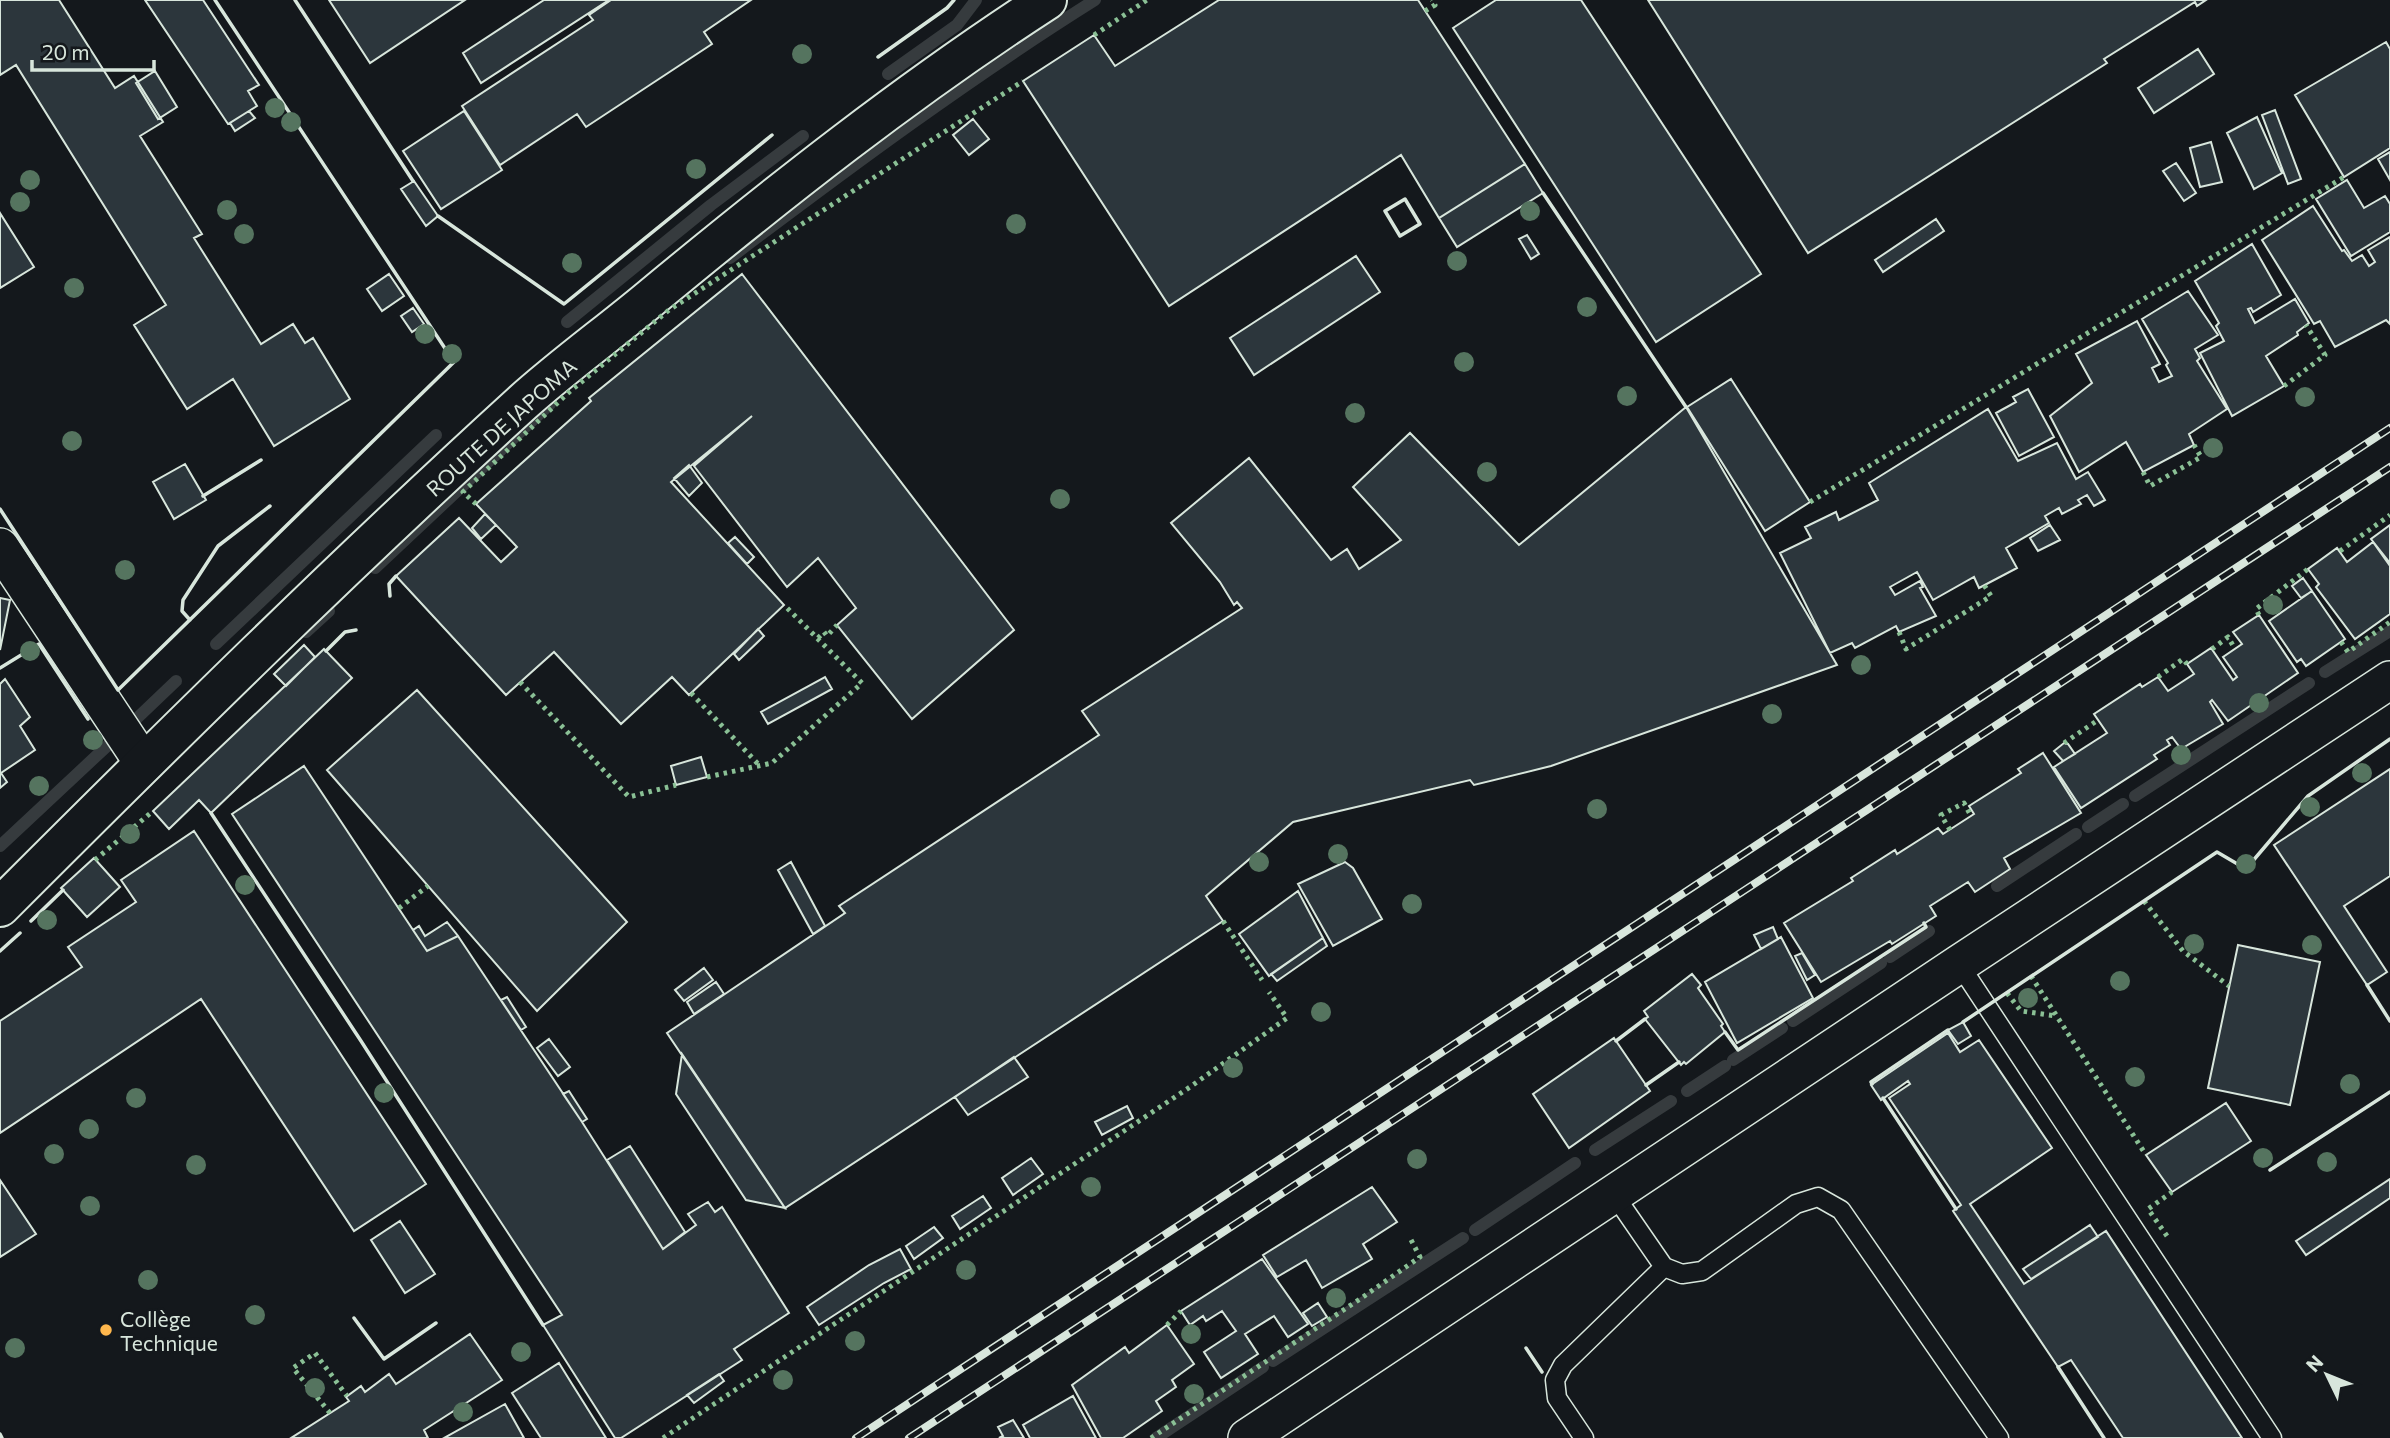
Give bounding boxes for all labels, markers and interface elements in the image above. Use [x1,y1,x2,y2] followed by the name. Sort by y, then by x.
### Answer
[32,28,154,72] scale bar
[42,39,90,64] text: 20 m
[421,353,581,501] street label: ROUTE DE JAPOMA
[120,1306,218,1355] place label: Collège Technique
[98,1322,114,1338] marker: Collège Technique
[2292,1340,2362,1410] north arrow
[2301,1350,2327,1376] text: N

